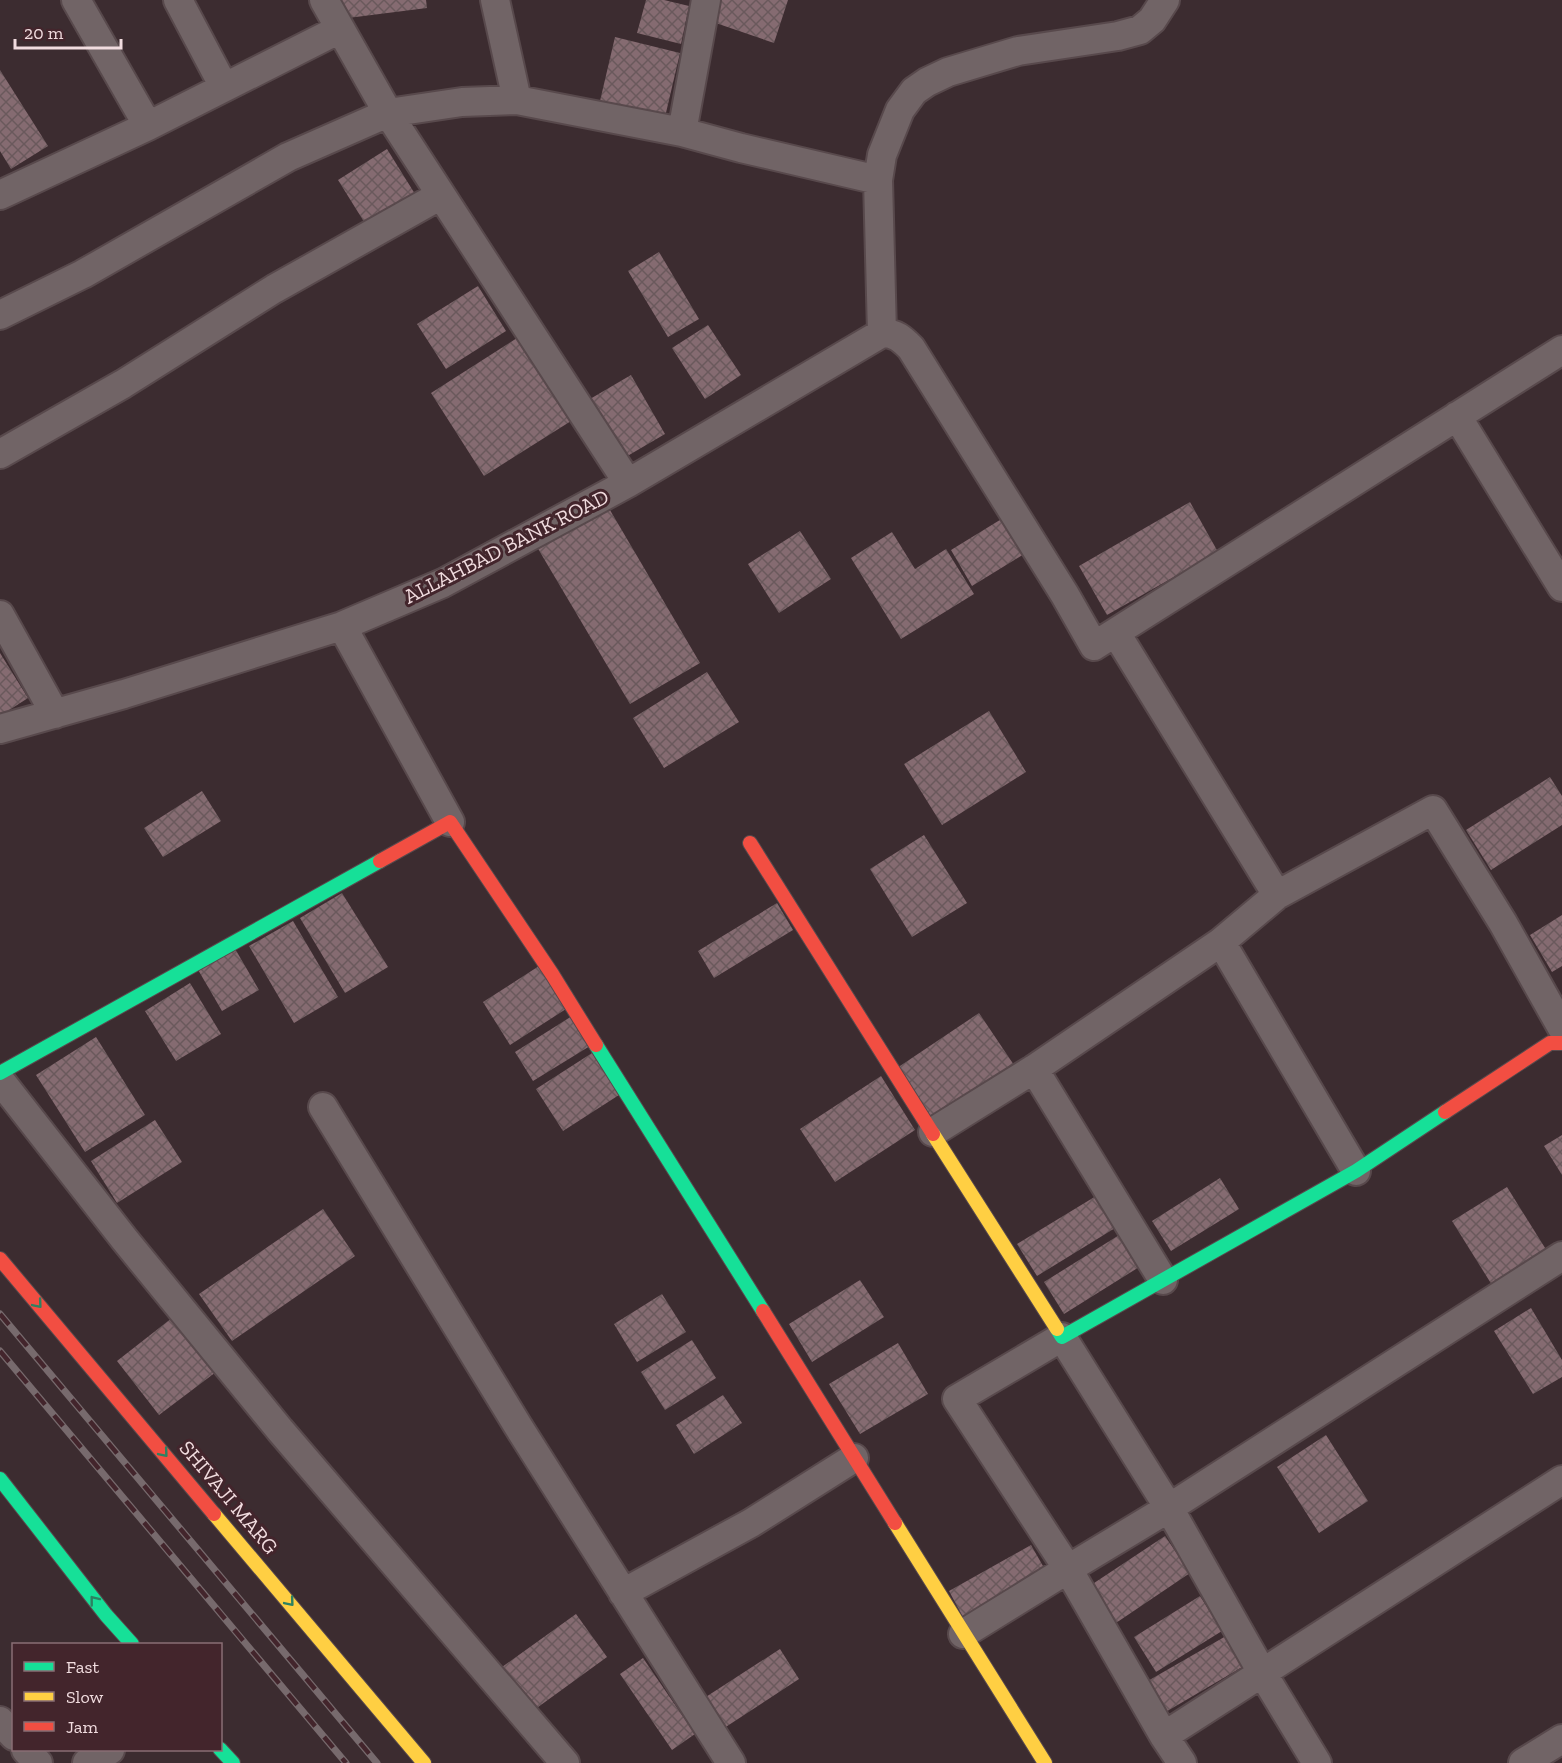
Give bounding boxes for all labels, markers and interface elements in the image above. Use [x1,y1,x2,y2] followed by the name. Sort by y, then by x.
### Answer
[15,12,122,50] scale bar
[24,22,64,44] text: 20 m
[399,483,613,609] street label: ALLAHBAD BANK ROAD
[31,1297,42,1308] one-way arrow
[174,1435,284,1559] street label: SHIVAJI MARG
[157,1446,168,1457] one-way arrow
[91,1595,102,1606] one-way arrow
[282,1595,293,1606] one-way arrow
[12,1643,222,1751] legend
[66,1656,99,1678] text: Fast
[66,1686,103,1708] text: Slow
[66,1716,98,1738] text: Jam

